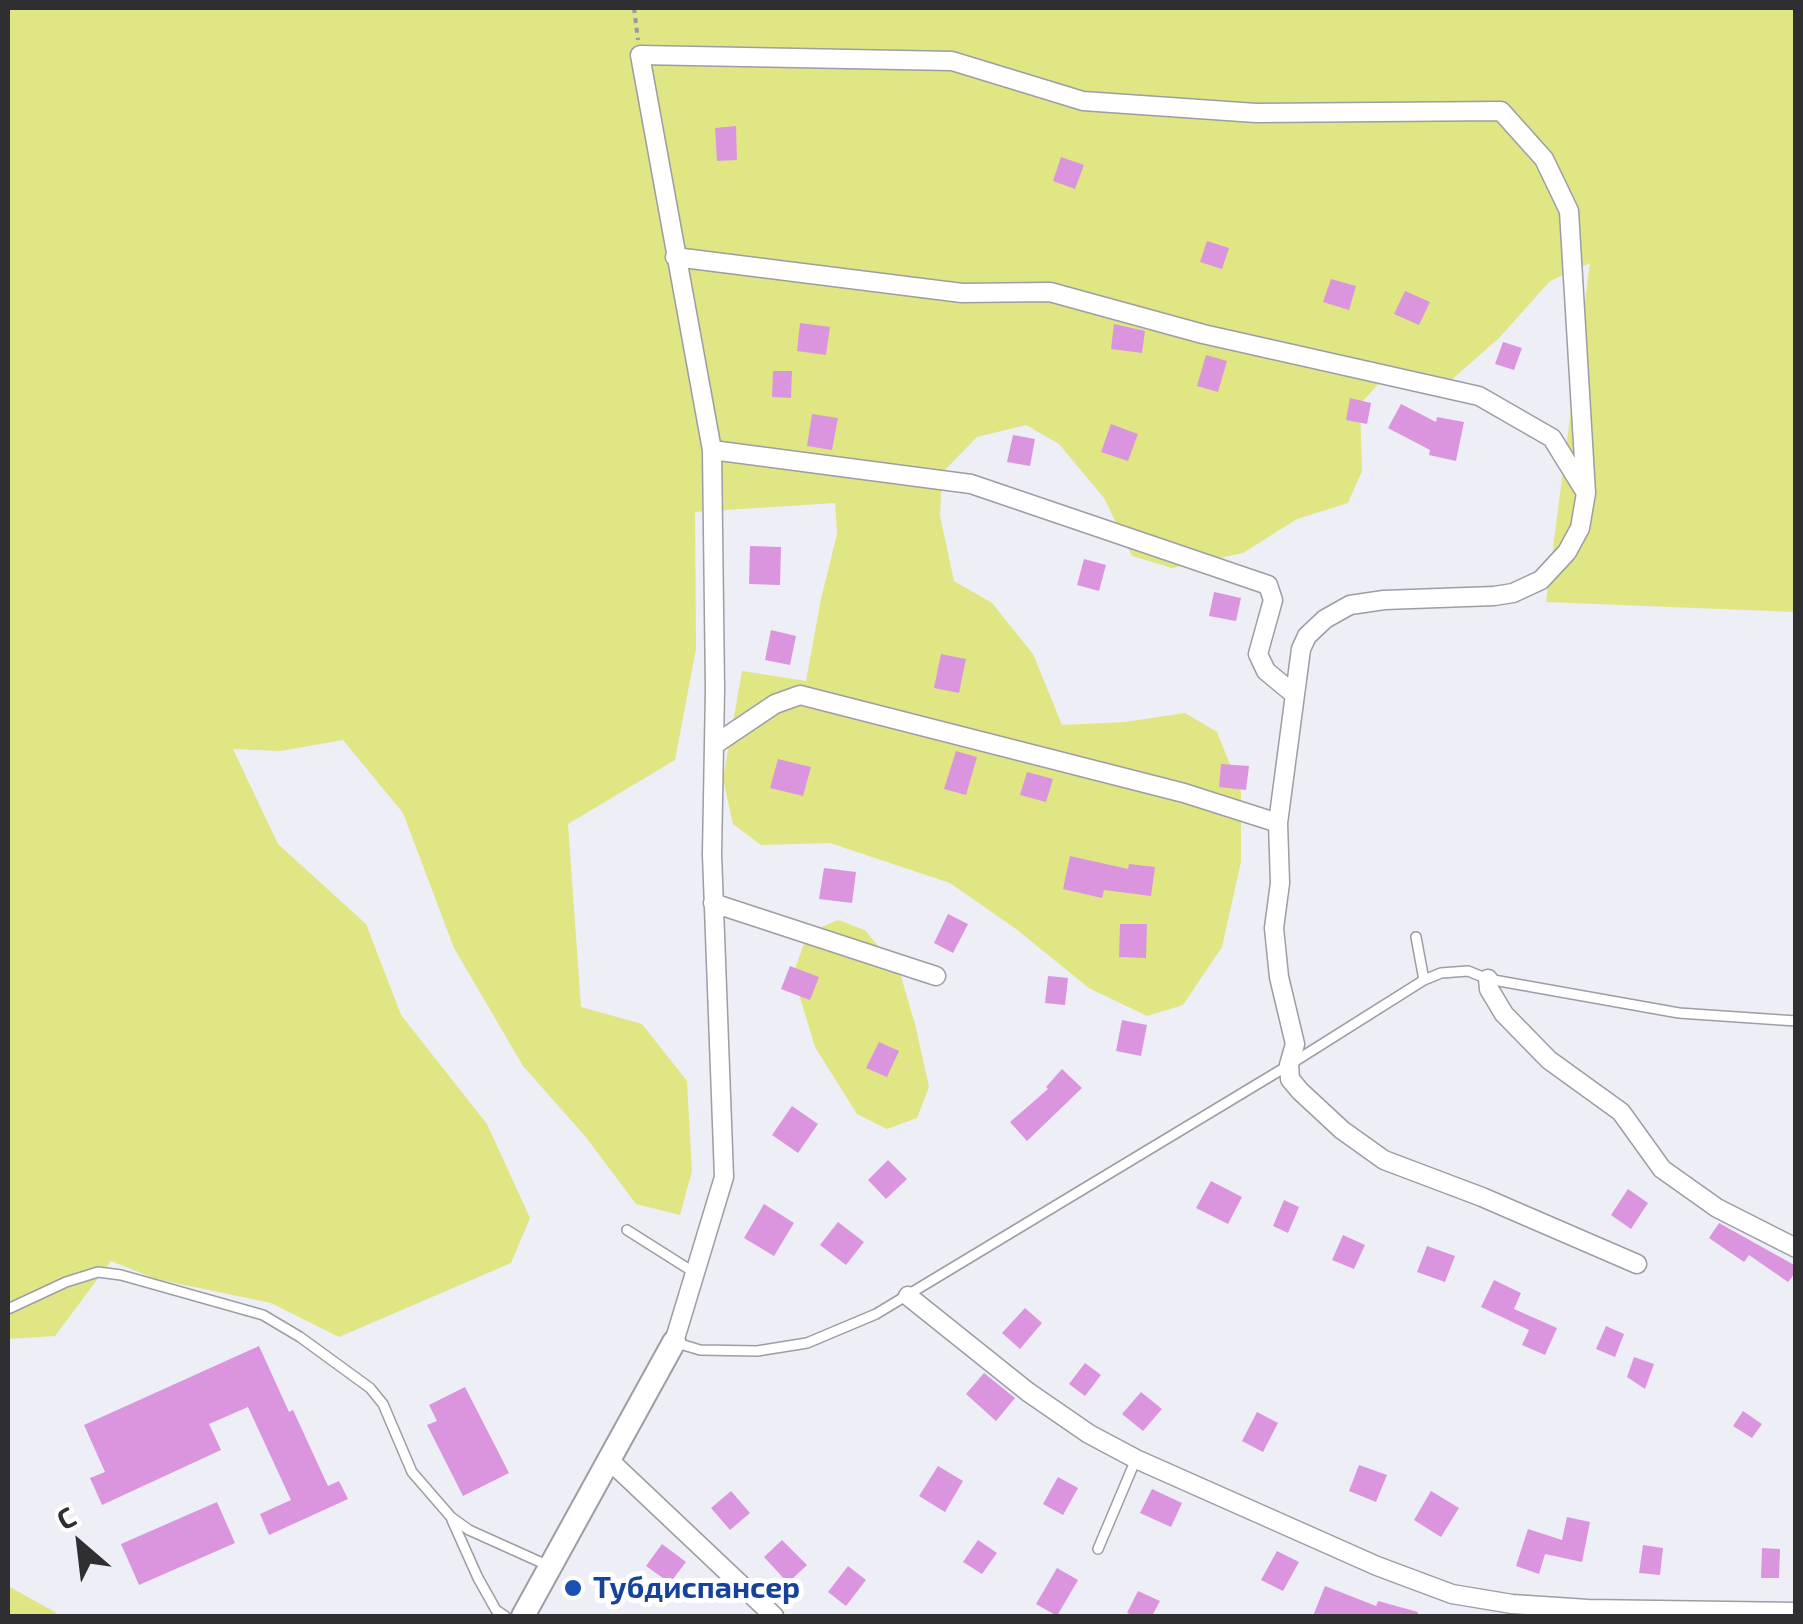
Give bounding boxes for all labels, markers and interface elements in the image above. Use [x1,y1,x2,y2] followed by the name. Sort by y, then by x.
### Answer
[30,1494,130,1594] north arrow
[51,1499,81,1536] text: С
[593,1570,800,1606] place label: Тубдиспансер
[562,1577,584,1599] marker: Тубдиспансер

